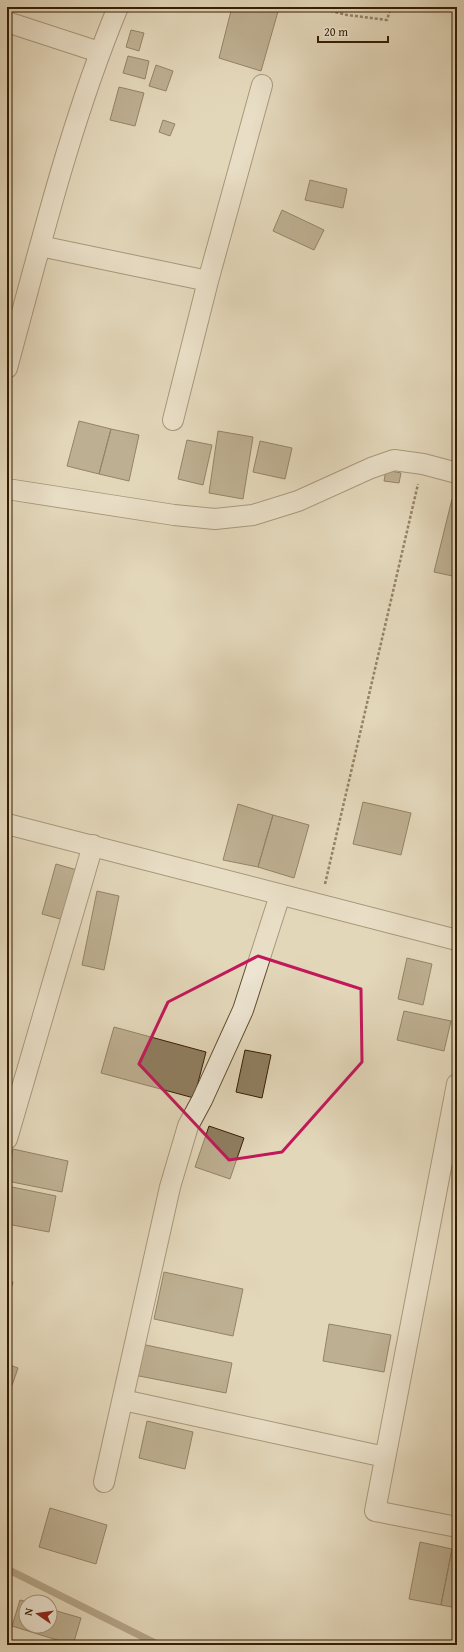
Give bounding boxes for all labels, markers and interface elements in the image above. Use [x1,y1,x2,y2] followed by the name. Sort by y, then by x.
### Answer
[318,18,388,44] scale bar
[324,23,348,40] text: 20 m
[18,1594,58,1634] north arrow
[20,1606,37,1617] text: N

